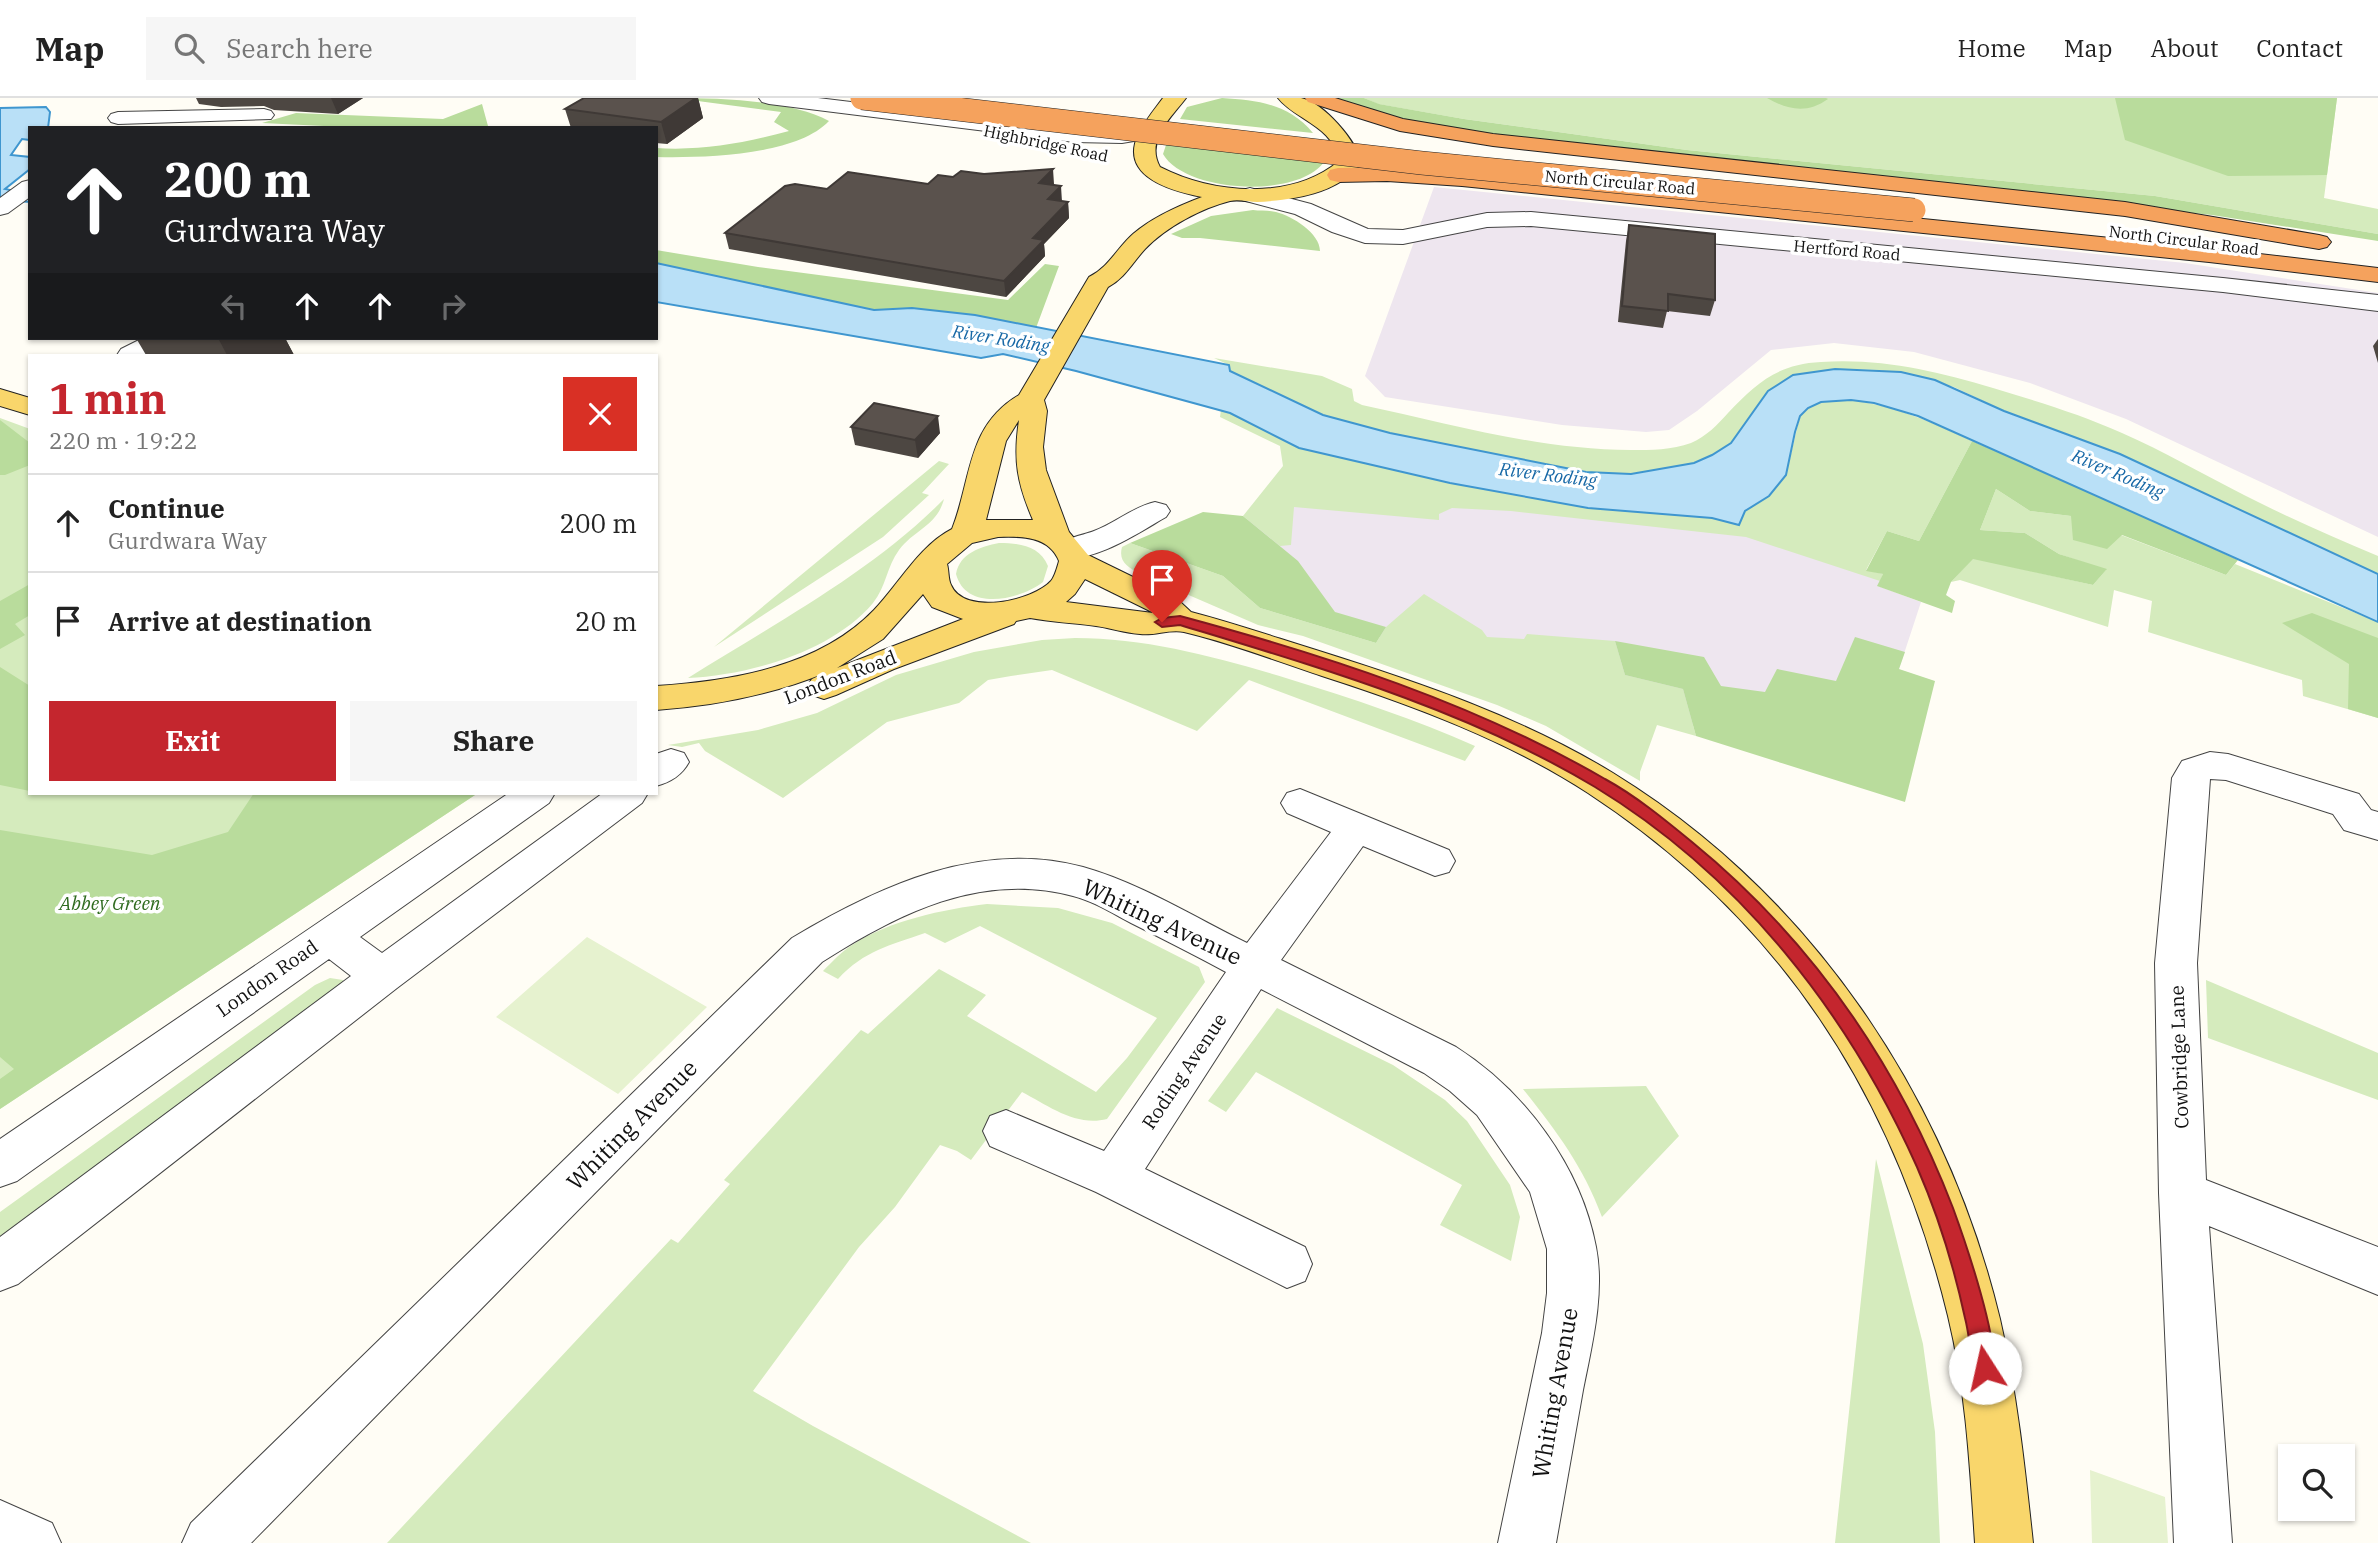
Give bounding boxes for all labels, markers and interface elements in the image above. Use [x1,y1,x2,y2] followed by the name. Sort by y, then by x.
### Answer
[146,17,636,80] search box
[35,27,104,70] text: Map
[170,29,208,67] icon: search
[226,31,373,65] text: Search here
[1958,32,2026,64] text: Home
[2064,32,2112,64] text: Map
[2150,32,2218,64] text: About
[2256,32,2343,64] text: Contact
[982,120,1110,166] street label: Highbridge Road
[164,147,311,210] text: 200 m
[49,154,140,245] icon: ahead
[1544,165,1696,199] street label: North Circular Road
[164,209,385,251] text: Gurdwara Way
[2108,221,2260,259] street label: North Circular Road
[1793,235,1902,265] street label: Hertford Road
[215,287,253,325] icon: left
[288,287,326,325] icon: ahead
[361,287,399,325] icon: ahead
[434,287,472,325] icon: right
[950,319,1052,358] water label: River Roding
[49,371,167,426] text: 1 min
[563,377,637,451] button: close
[49,425,198,455] text: 220 m · 19:22
[2068,443,2168,503] water label: River Roding
[1497,457,1599,492] water label: River Roding
[108,491,225,525] text: Continue
[49,504,87,542] icon: ahead
[559,506,637,540] text: 200 m
[108,525,267,555] text: Gurdwara Way
[1132,550,1192,622] pin
[1143,561,1181,599] icon: arrive
[49,602,87,640] icon: arrive
[108,604,372,638] text: Arrive at destination
[575,604,637,638] text: 20 m
[780,645,900,709] street label: London Road
[49,701,336,781] button: Exit
[350,701,637,781] button: Share
[1078,871,1247,971] street label: Whiting Avenue
[57,891,161,915] park label: Abbey Green
[212,934,322,1022] street label: London Road
[2165,985,2193,1129] street label: Cowbridge Lane
[1136,1008,1232,1134] street label: Roding Avenue
[560,1053,703,1196] street label: Whiting Avenue
[1524,1305,1584,1480] street label: Whiting Avenue
[1948,1331,2022,1405] position arrow
[2278,1444,2355,1521] map controls
[2278,1444,2355,1521] button: search

